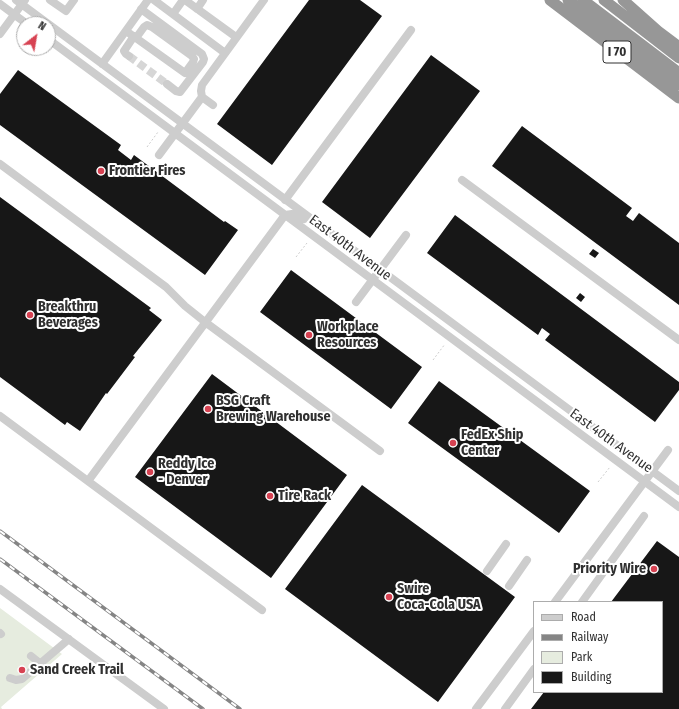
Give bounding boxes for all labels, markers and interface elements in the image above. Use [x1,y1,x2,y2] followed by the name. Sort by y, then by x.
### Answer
[16,16,56,56] north arrow
[36,19,48,33] text: N
[603,41,631,63] road number: I 70
[109,163,185,179] place label: Frontier Fires
[96,166,106,176] marker: Frontier Fires
[306,212,394,284] street label: East 40th Avenue
[38,299,98,332] place label: Breakthru Beverages
[25,310,35,320] marker: Breakthru Beverages
[317,319,379,352] place label: Workplace Resources
[304,330,314,340] marker: Workplace Resources
[216,393,331,426] place label: BSG Craft Brewing Warehouse
[203,404,213,414] marker: BSG Craft Brewing Warehouse
[566,405,656,477] street label: East 40th Avenue
[461,427,523,460] place label: FedEx Ship Center
[448,438,458,448] marker: FedEx Ship Center
[158,456,214,488] place label: Reddy Ice - Denver
[145,467,155,477] marker: Reddy Ice - Denver
[278,488,331,504] place label: Tire Rack
[265,491,275,501] marker: Tire Rack
[573,561,646,577] place label: Priority Wire
[649,564,659,574] marker: Priority Wire
[397,581,481,614] place label: Swire Coca-Cola USA
[384,592,394,602] marker: Swire Coca-Cola USA
[533,601,663,693] legend
[571,610,596,624] text: Road
[571,630,608,644] text: Railway
[571,650,592,664] text: Park
[30,662,124,678] place label: Sand Creek Trail
[17,665,27,675] marker: Sand Creek Trail
[571,670,611,684] text: Building

